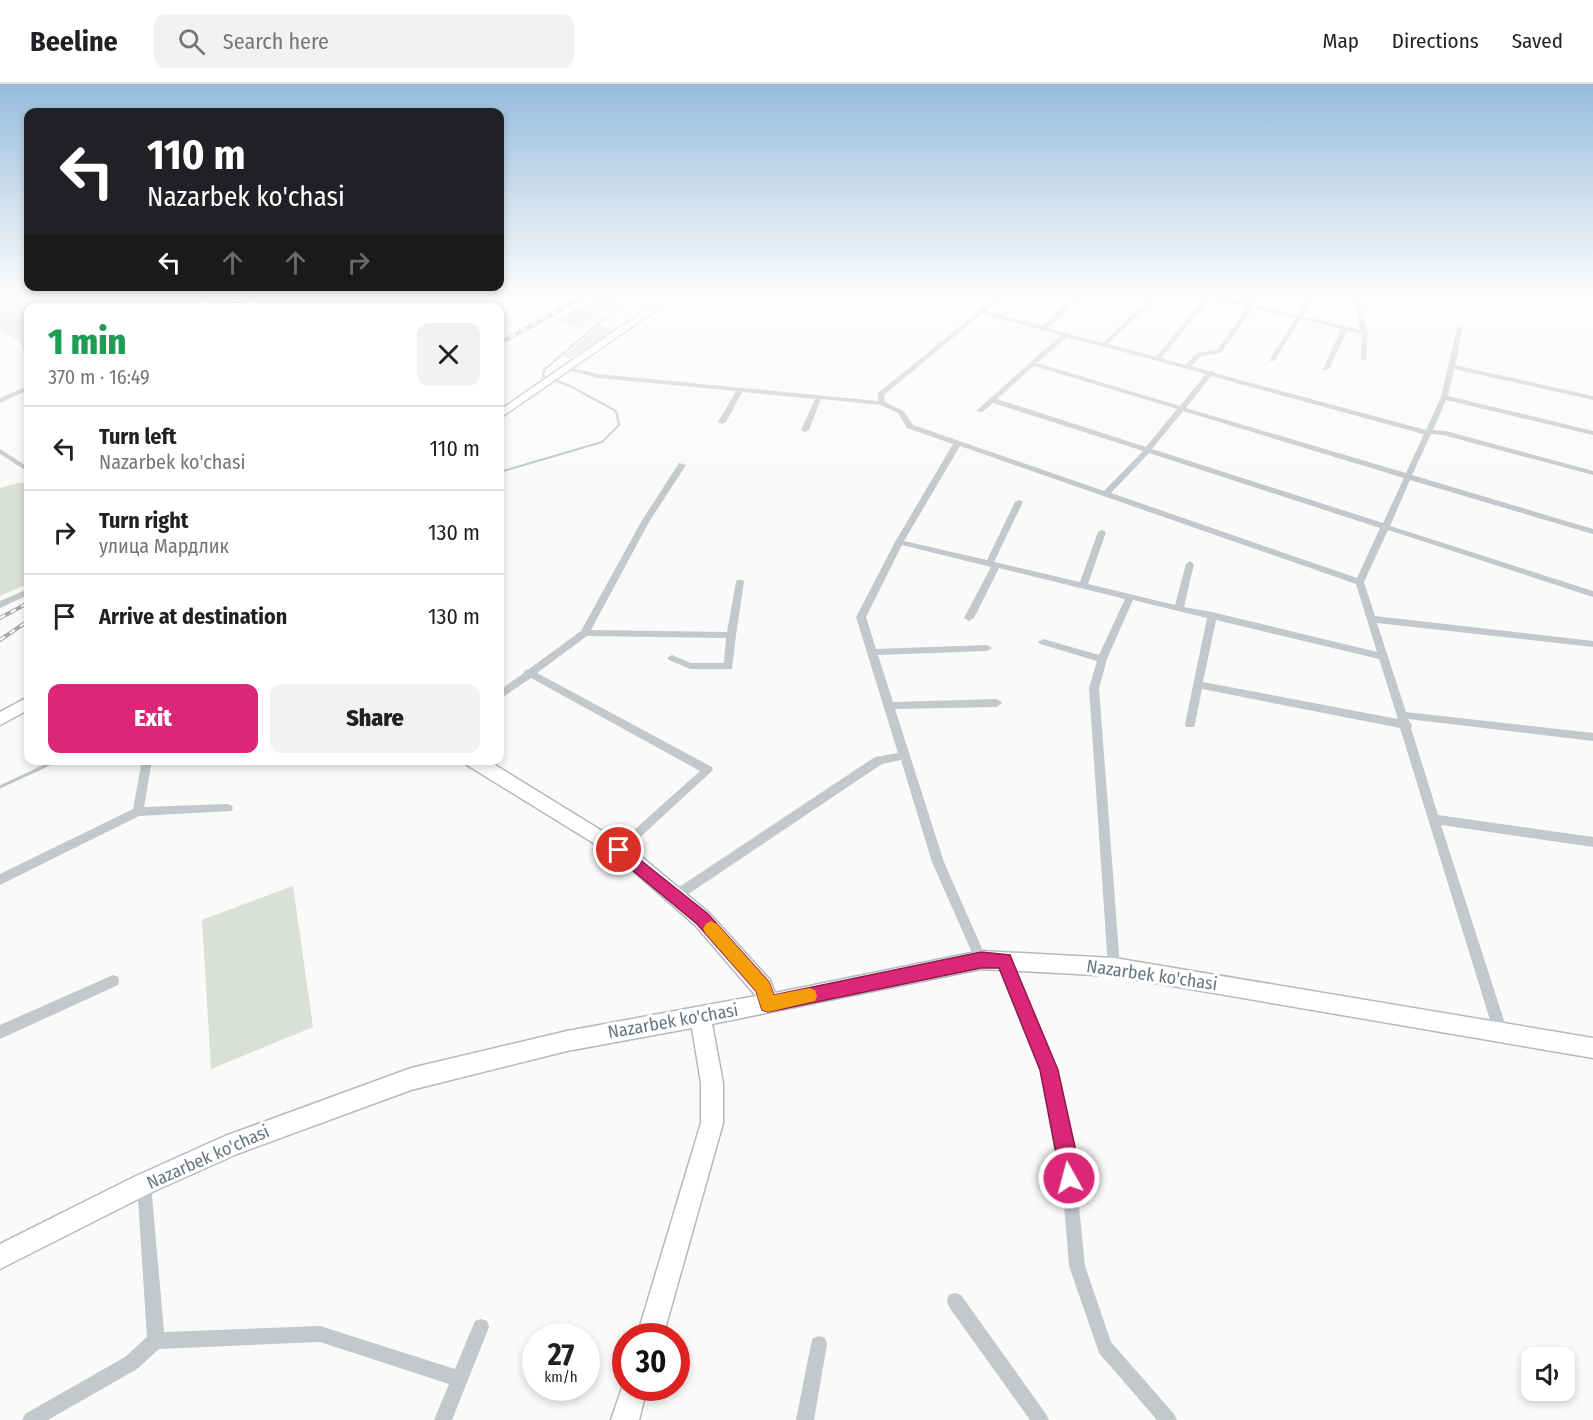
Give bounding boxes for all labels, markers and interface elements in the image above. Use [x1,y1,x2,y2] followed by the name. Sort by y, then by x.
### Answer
[154,14,574,68] search box
[30,25,118,58] text: Beeline
[175,25,208,58] icon: search
[223,28,329,55] text: Search here
[1322,28,1359,54] text: Map
[1392,28,1479,54] text: Directions
[1512,28,1563,54] text: Saved
[147,130,246,180] text: 110 m
[48,132,126,210] icon: left
[147,181,345,213] text: Nazarbek ko'chasi
[153,246,186,279] icon: left
[216,246,249,279] icon: ahead
[279,246,312,279] icon: ahead
[342,246,375,279] icon: right
[48,320,126,364] text: 1 min
[417,323,480,386] button: close
[48,365,150,389] text: 370 m · 16:49
[99,423,177,450] text: Turn left
[48,432,81,465] icon: left
[430,435,480,462] text: 110 m
[99,450,246,474] text: Nazarbek ko'chasi
[99,507,188,534] text: Turn right
[48,516,81,549] icon: right
[428,519,480,546] text: 130 m
[99,534,229,558] text: улица Мардлик
[48,600,81,633] icon: arrive
[99,603,287,630] text: Arrive at destination
[428,603,480,630] text: 130 m
[48,684,258,753] button: Exit
[270,684,480,753] button: Share
[593,824,644,875] pin
[602,833,635,866] icon: arrive
[1085,955,1219,995] street label: Nazarbek ko'chasi
[606,999,740,1043] street label: Nazarbek ko'chasi
[143,1120,273,1194] street label: Nazarbek ko'chasi
[1037,1146,1101,1210] position arrow
[612,1323,690,1401] speed limit sign: 30
[548,1337,574,1373] text: 27
[1521,1347,1575,1401] map controls
[1521,1347,1575,1401] button: sound
[544,1368,578,1386] text: km/h

